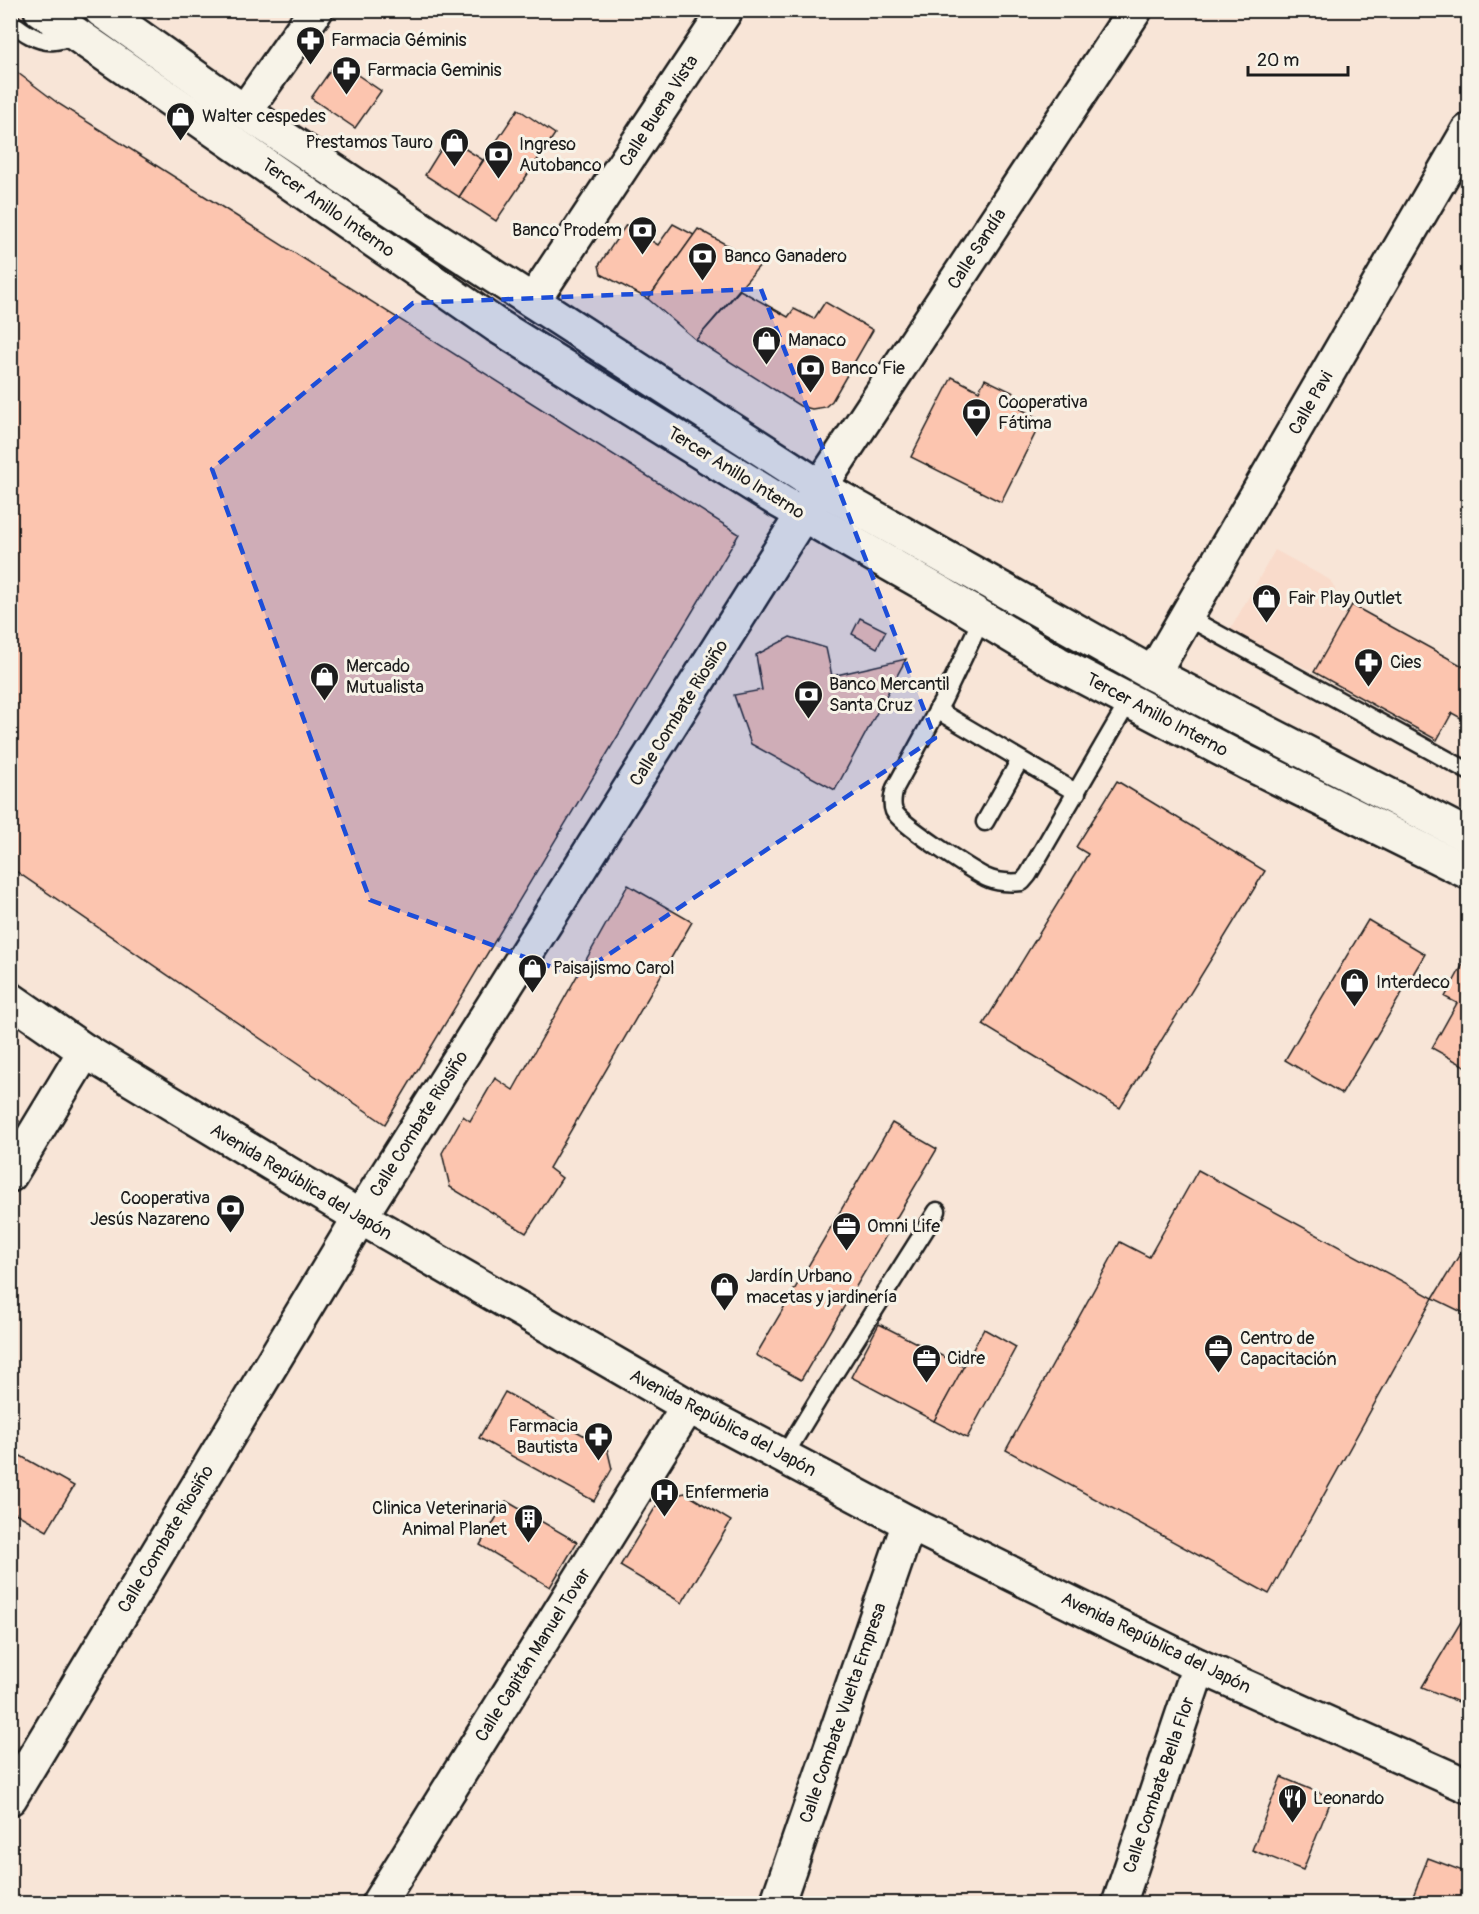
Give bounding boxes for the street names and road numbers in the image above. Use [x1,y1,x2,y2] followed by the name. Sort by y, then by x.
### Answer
[614,51,704,171] street label: Calle Buena Vista
[257,153,399,263] street label: Tercer Anillo Interno
[942,204,1012,294] street label: Calle Sandía
[1284,367,1338,439] street label: Calle Pavi
[663,421,809,525] street label: Tercer Anillo Interno
[625,635,734,790] street label: Calle Combate Riosiño
[1082,668,1232,762] street label: Tercer Anillo Interno
[365,1046,474,1201] street label: Calle Combate Riosiño
[206,1119,396,1245] street label: Avenida República del Japón
[626,1364,820,1482] street label: Avenida República del Japón
[113,1461,219,1617] street label: Calle Combate Riosiño
[470,1563,596,1746] street label: Calle Capitán Manuel Tovar
[1057,1587,1255,1699] street label: Avenida República del Japón
[794,1600,892,1826] street label: Calle Combate Vuelta Empresa
[1118,1693,1200,1876] street label: Calle Combate Bella Flor

